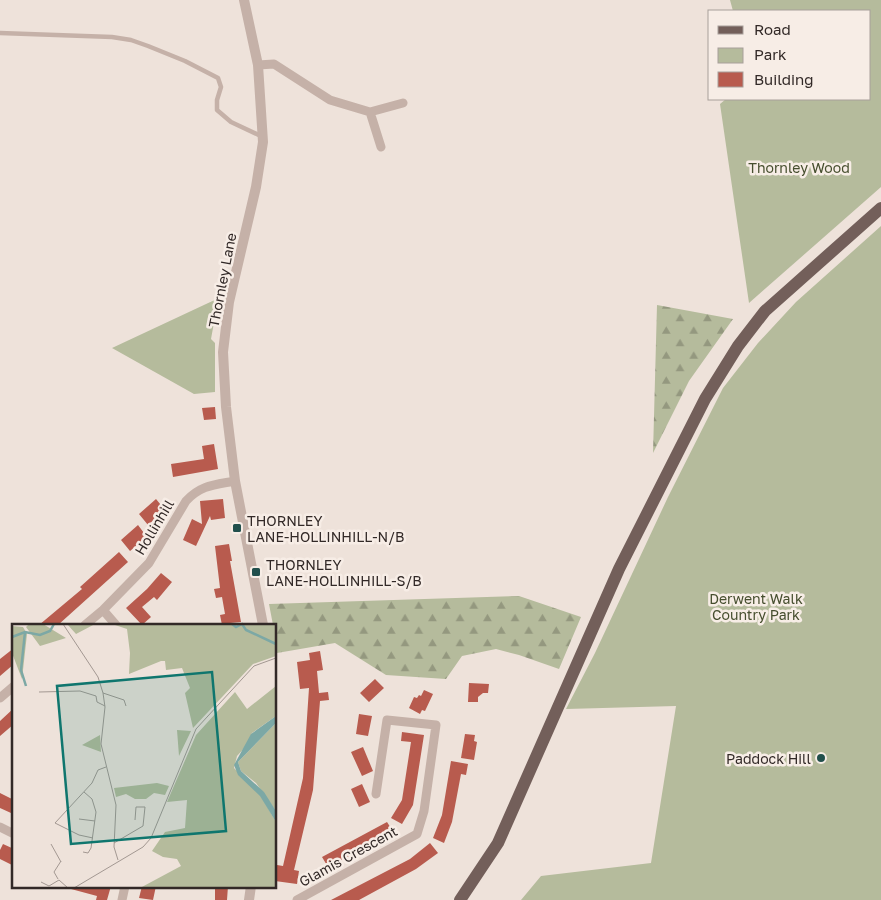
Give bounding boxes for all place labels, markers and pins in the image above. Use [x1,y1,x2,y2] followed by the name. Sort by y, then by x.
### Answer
[247,512,404,545] place label: THORNLEY LANE-HOLLINHILL-N/B
[231,522,243,534] marker: THORNLEY LANE-HOLLINHILL-N/B
[266,556,422,589] place label: THORNLEY LANE-HOLLINHILL-S/B
[250,566,262,578] marker: THORNLEY LANE-HOLLINHILL-S/B
[726,750,811,767] place label: Paddock Hill
[815,752,827,764] marker: Paddock Hill

